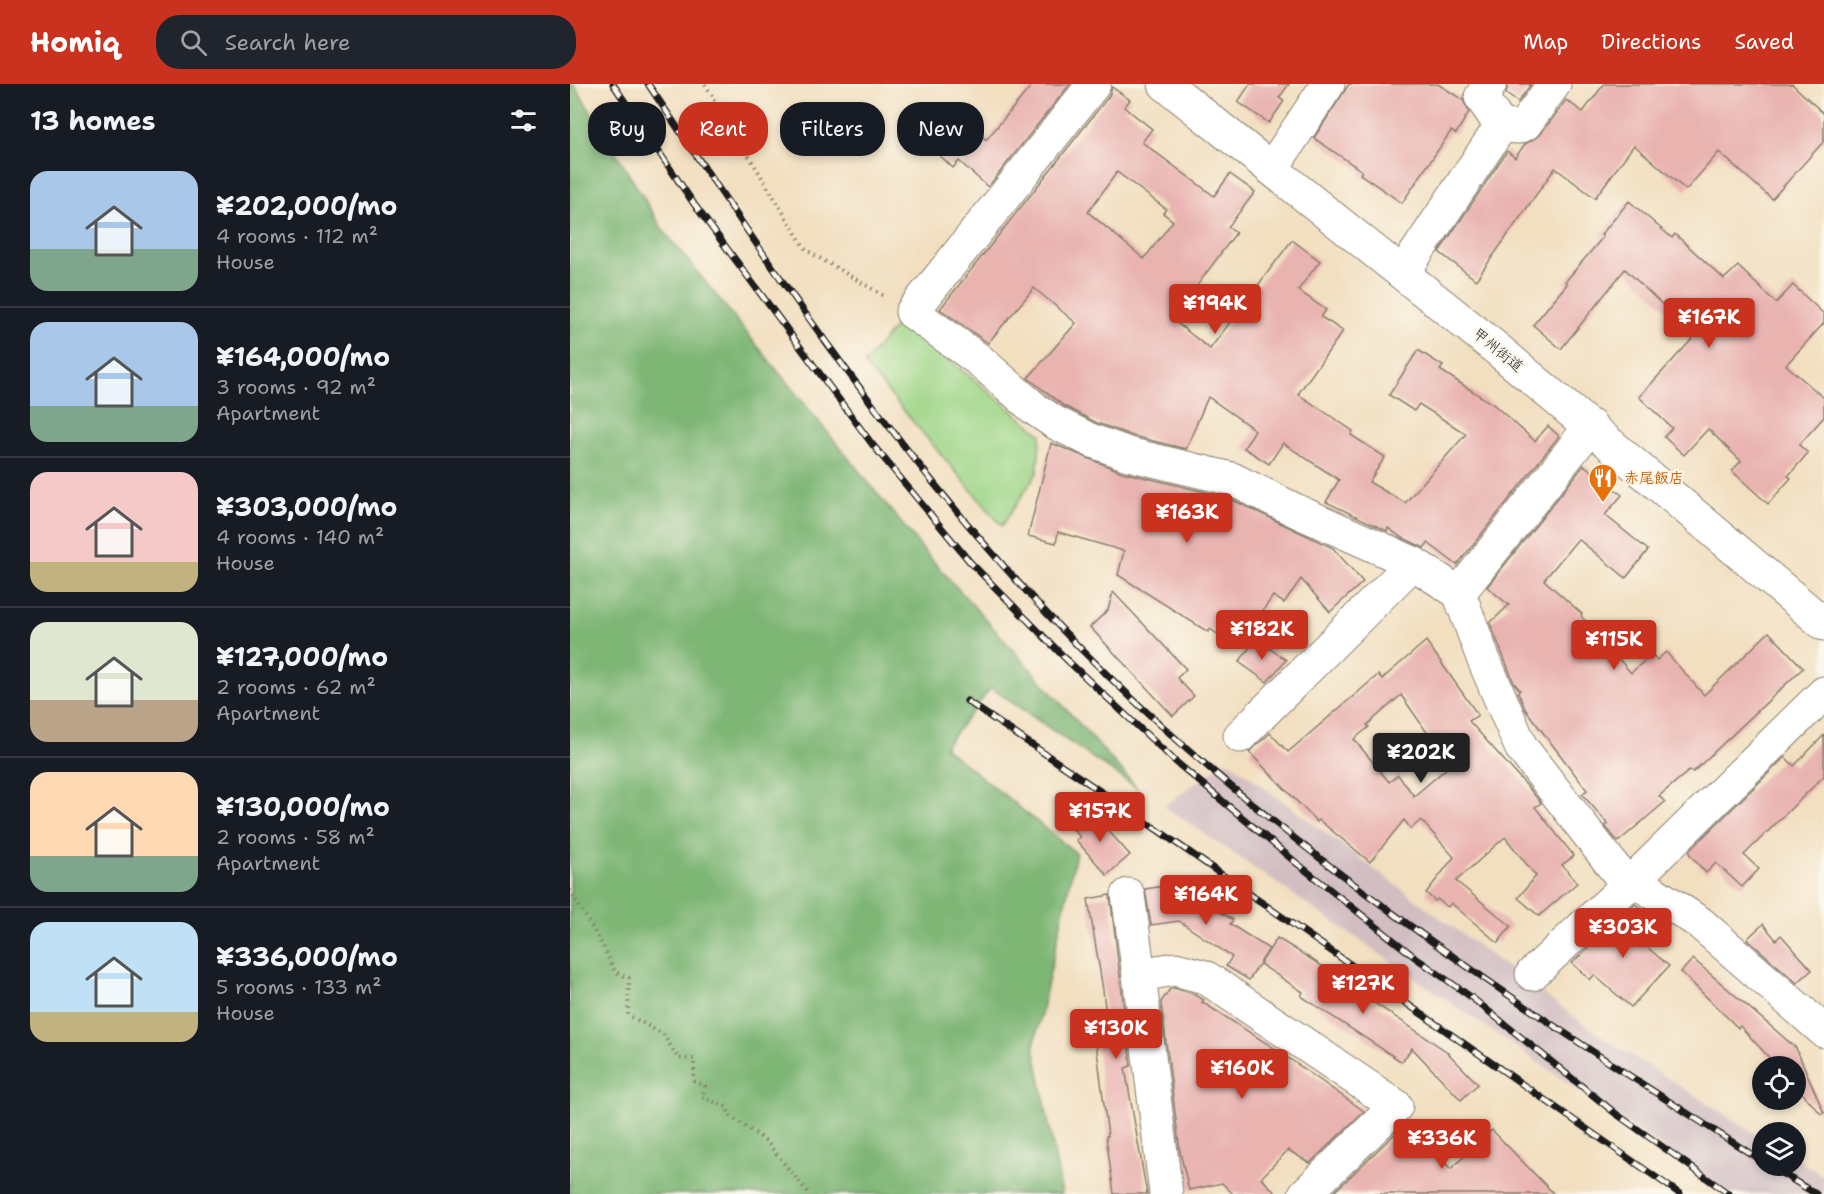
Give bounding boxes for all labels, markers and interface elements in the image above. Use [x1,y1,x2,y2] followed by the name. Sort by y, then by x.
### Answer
[156,15,576,69] search box
[30,23,120,61] text: Homiq
[177,26,210,59] icon: search
[225,28,351,57] text: Search here
[1523,28,1568,56] text: Map
[1601,28,1701,56] text: Directions
[1734,28,1794,56] text: Saved
[588,102,666,156] chip: Buy
[678,102,768,156] chip: Rent
[780,102,885,156] chip: Filters
[897,102,984,156] chip: New
[30,103,156,138] text: 13 homes
[507,104,540,137] icon: filters
[216,188,398,223] text: ¥202,000/mo
[78,195,150,267] icon: home
[216,223,378,249] text: 4 rooms · 112 m²
[216,249,275,275] text: House
[1173,284,1257,335] pin: ¥194K
[1183,290,1247,316] text: ¥194K
[1667,298,1751,349] pin: ¥167K
[1678,304,1740,330] text: ¥167K
[1468,323,1528,377] street label: 甲州街道
[216,339,390,374] text: ¥164,000/mo
[78,346,150,418] icon: home
[216,374,376,400] text: 3 rooms · 92 m²
[216,400,320,426] text: Apartment
[1587,462,1619,504] restaurant icon: 赤尾飯店
[1624,468,1684,488] place label: 赤尾飯店
[216,489,397,524] text: ¥303,000/mo
[1145,493,1229,544] pin: ¥163K
[78,496,150,568] icon: home
[1155,499,1219,525] text: ¥163K
[216,524,384,550] text: 4 rooms · 140 m²
[216,550,275,576] text: House
[1220,610,1304,661] pin: ¥182K
[1230,616,1294,642] text: ¥182K
[1572,620,1656,671] pin: ¥115K
[1585,626,1643,652] text: ¥115K
[216,639,388,674] text: ¥127,000/mo
[78,646,150,718] icon: home
[216,674,376,700] text: 2 rooms · 62 m²
[216,700,320,726] text: Apartment
[1379,733,1463,784] pin: ¥202K
[1387,739,1455,765] text: ¥202K
[216,789,390,824] text: ¥130,000/mo
[1058,792,1142,843] pin: ¥157K
[78,796,150,868] icon: home
[1069,798,1131,824] text: ¥157K
[216,824,375,850] text: 2 rooms · 58 m²
[216,850,320,876] text: Apartment
[1164,875,1248,926] pin: ¥164K
[1174,881,1238,907] text: ¥164K
[1581,908,1665,959] pin: ¥303K
[1589,914,1657,940] text: ¥303K
[216,939,398,974] text: ¥336,000/mo
[78,946,150,1018] icon: home
[1321,964,1405,1015] pin: ¥127K
[1332,970,1394,996] text: ¥127K
[216,974,381,1000] text: 5 rooms · 133 m²
[216,1000,275,1026] text: House
[1074,1009,1158,1060] pin: ¥130K
[1084,1015,1148,1041] text: ¥130K
[1200,1049,1284,1100] pin: ¥160K
[1210,1055,1274,1081] text: ¥160K
[1752,1056,1806,1176] map controls
[1752,1056,1806,1110] button: locate
[1400,1119,1484,1170] pin: ¥336K
[1752,1122,1806,1176] button: layers
[1407,1125,1477,1151] text: ¥336K

